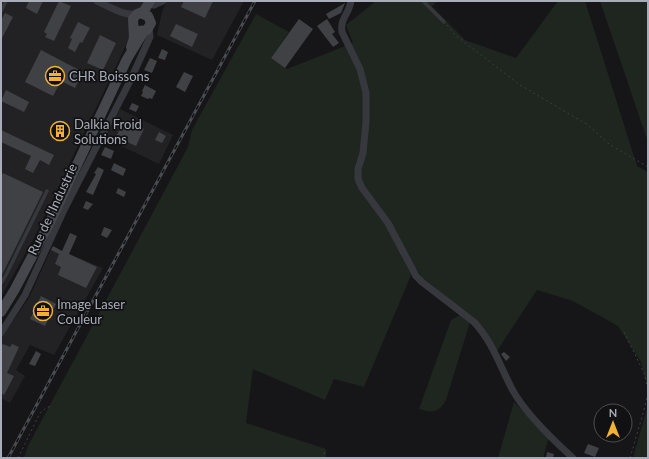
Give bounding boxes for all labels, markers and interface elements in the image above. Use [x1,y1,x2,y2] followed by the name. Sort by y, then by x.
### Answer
[44,65,66,87] office icon: CHR Boissons
[69,68,150,84] place label: CHR Boissons
[74,116,142,147] place label: Dalkia Froid Solutions
[49,120,71,142] building icon: Dalkia Froid Solutions
[24,161,80,257] street label: Rue de l'Industrie
[57,296,125,327] place label: Image Laser Couleur
[32,300,54,322] office icon: Image Laser Couleur
[593,403,633,443] north arrow
[609,406,617,419] text: N

